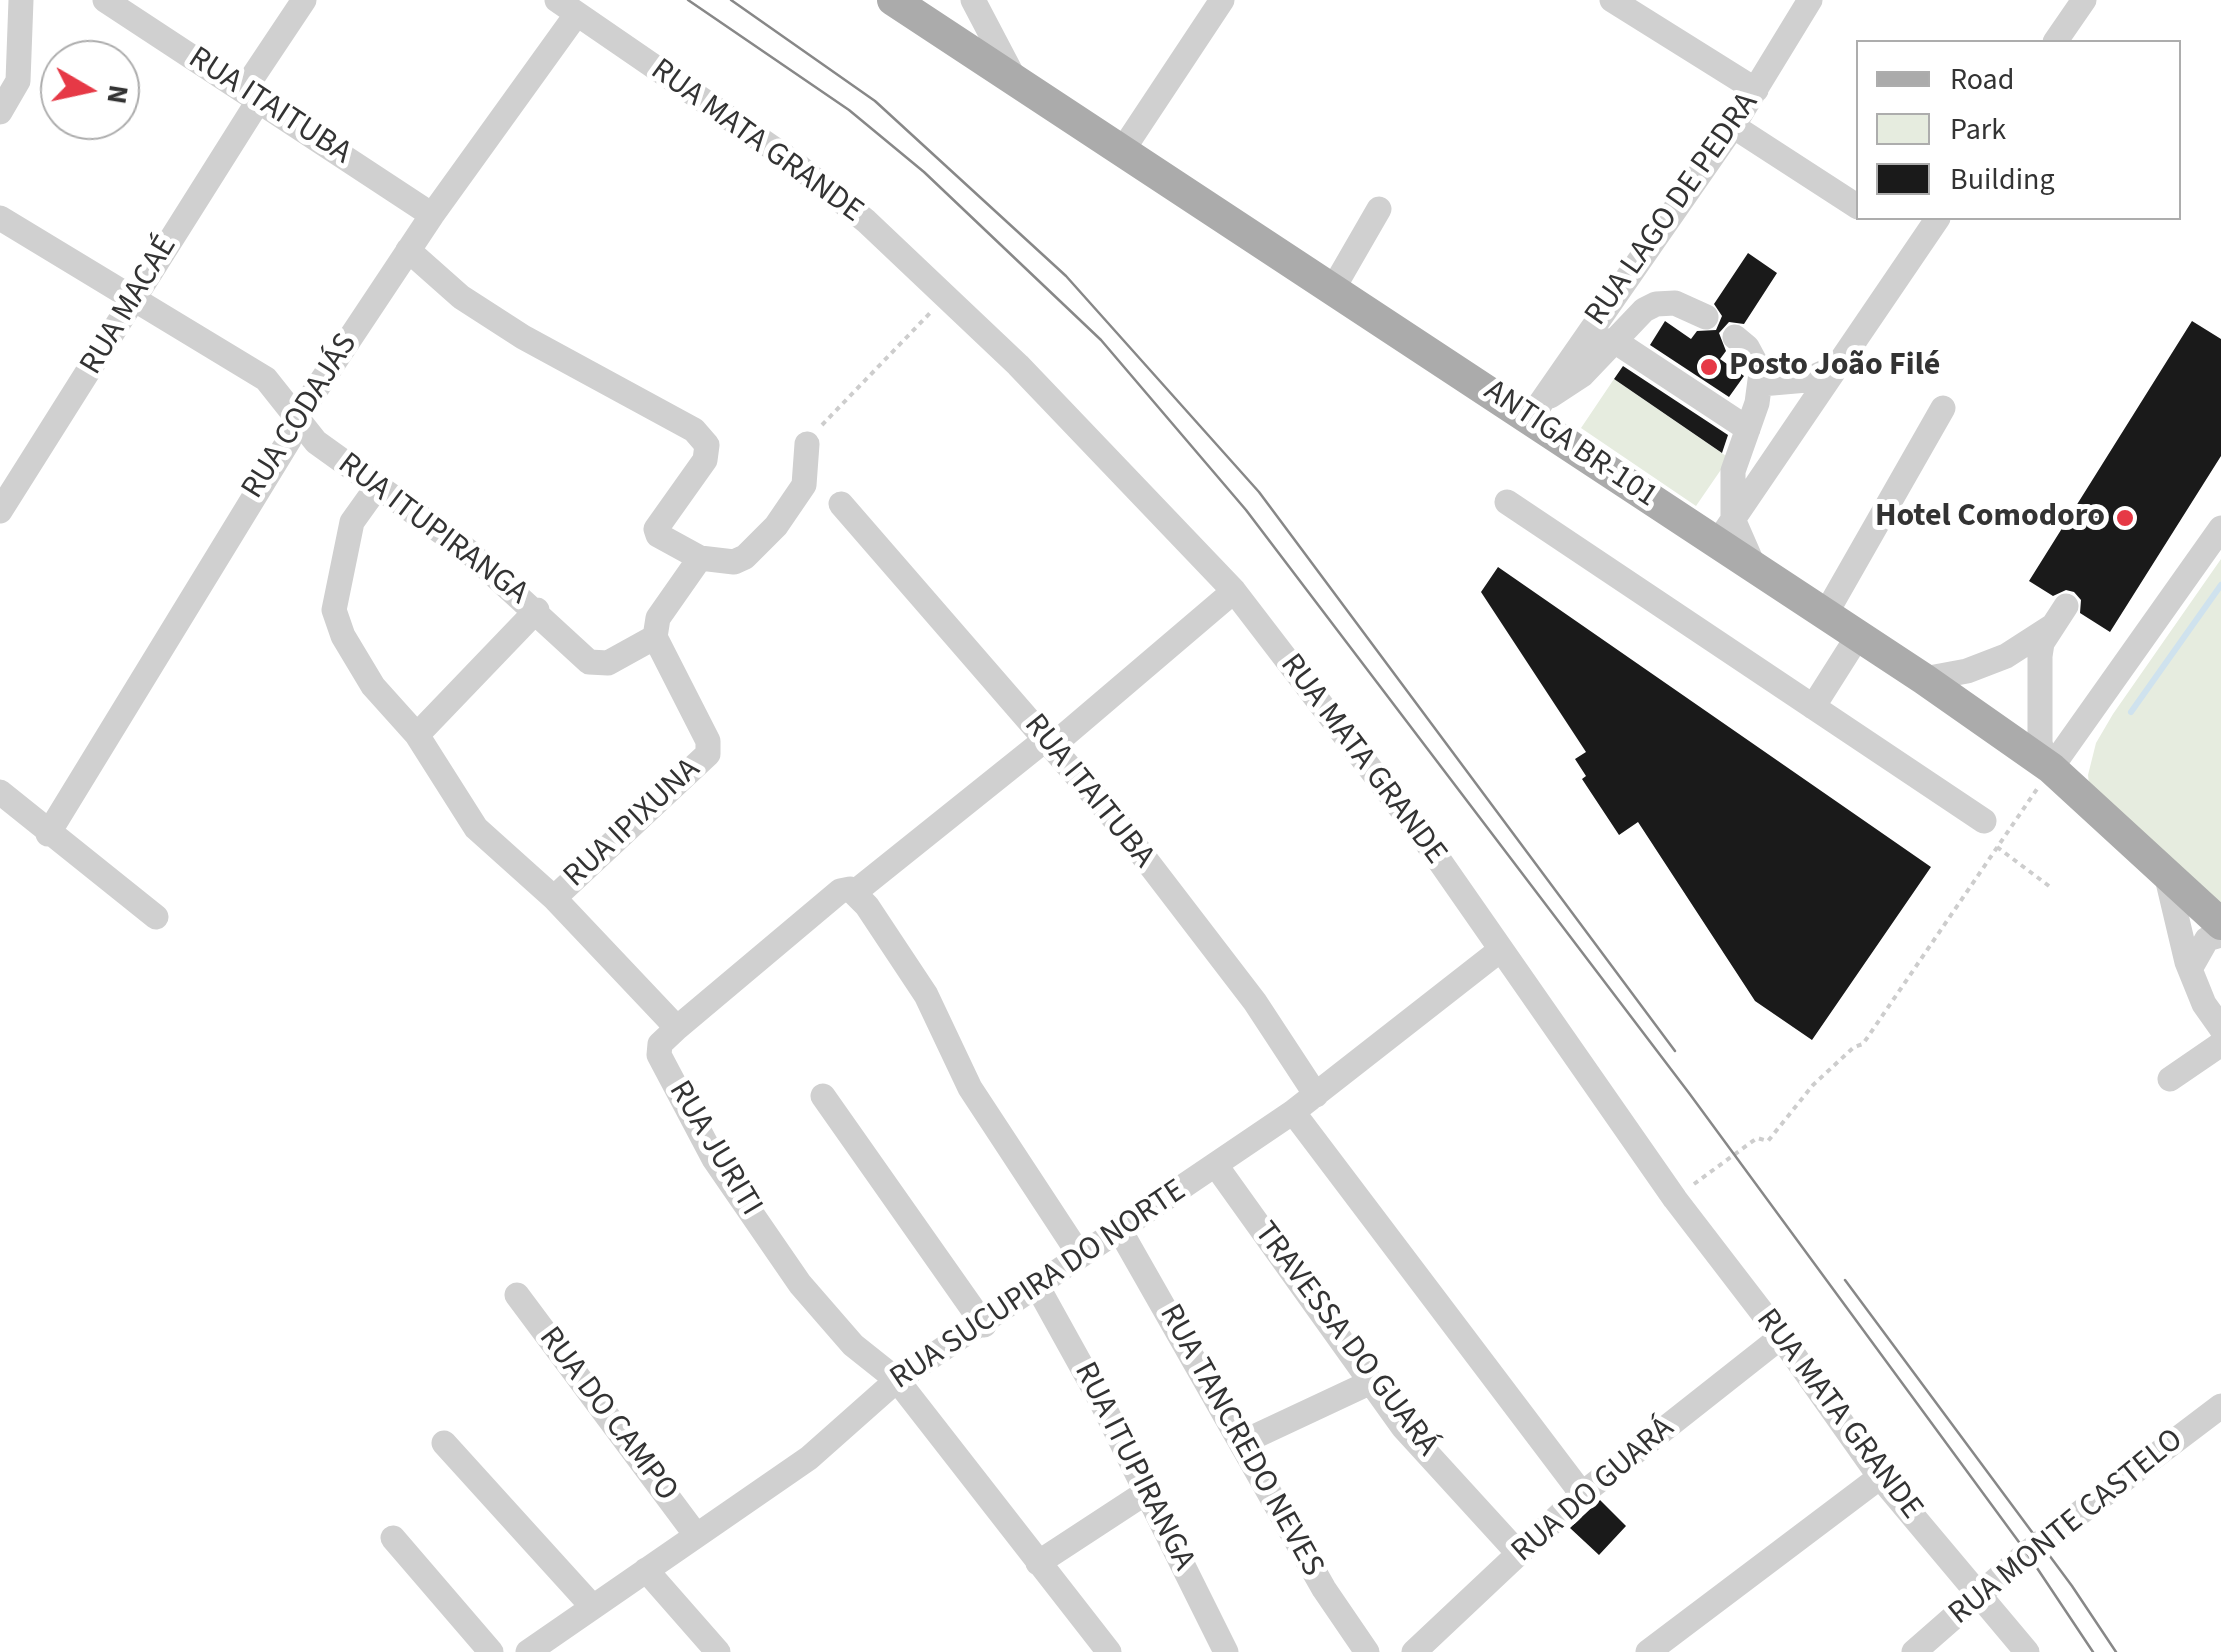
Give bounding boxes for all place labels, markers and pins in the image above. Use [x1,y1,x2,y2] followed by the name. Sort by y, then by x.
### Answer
[1729,348,1940,386] place label: Posto João Filé
[1698,356,1720,378] marker: Posto João Filé
[1875,499,2105,537] place label: Hotel Comodoro
[2114,507,2136,529] marker: Hotel Comodoro

